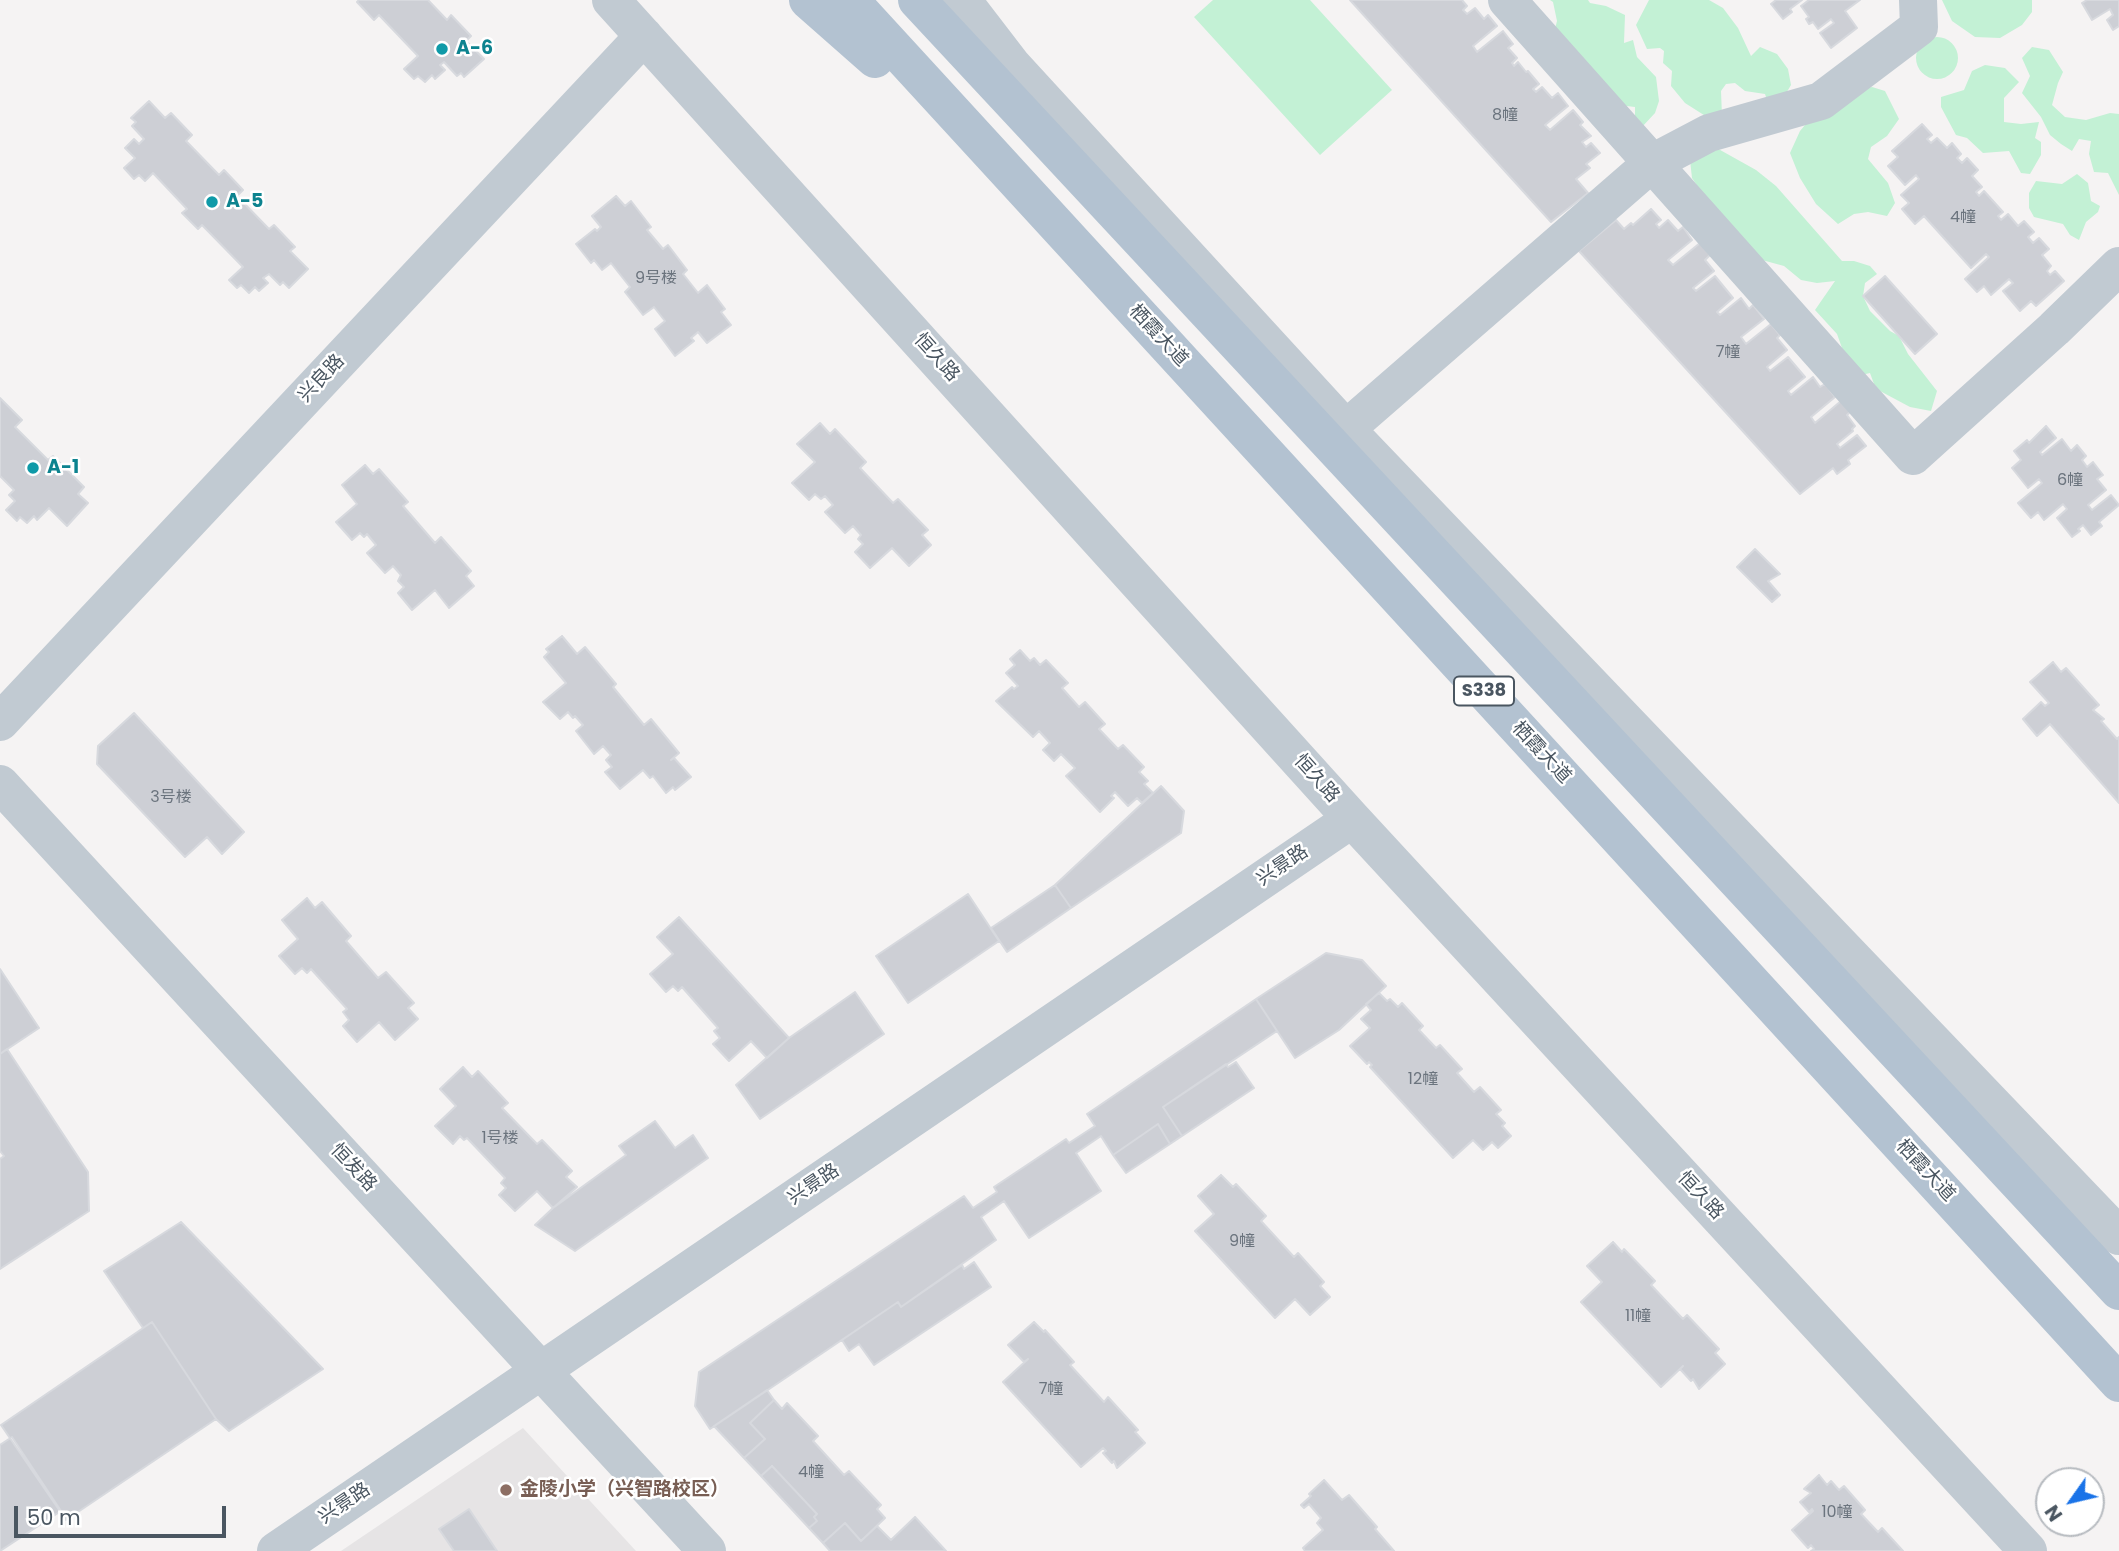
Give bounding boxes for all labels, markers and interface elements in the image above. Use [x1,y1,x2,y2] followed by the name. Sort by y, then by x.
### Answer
[456,38,493,60] place label: A-6
[434,41,450,57] marker: A-6
[1492,106,1518,126] house number: 8幢
[226,191,263,213] place label: A-5
[204,194,220,210] marker: A-5
[1950,208,1976,228] house number: 4幢
[635,269,677,289] house number: 9号楼
[1124,300,1192,372] street label: 栖霞大道
[908,329,964,387] street label: 恒久路
[1716,343,1740,363] house number: 7幢
[294,350,350,408] street label: 兴良路
[47,457,79,479] place label: A-1
[25,460,41,476] marker: A-1
[2057,471,2083,491] house number: 6幢
[1454,676,1514,706] road number: S338
[1507,717,1575,789] street label: 栖霞大道
[1288,750,1344,808] street label: 恒久路
[150,788,192,808] house number: 3号楼
[1253,841,1313,891] street label: 兴景路
[1408,1070,1438,1090] house number: 12幢
[481,1129,519,1149] house number: 1号楼
[1891,1135,1959,1207] street label: 栖霞大道
[325,1139,381,1197] street label: 恒发路
[784,1160,844,1210] street label: 兴景路
[1672,1167,1728,1225] street label: 恒久路
[1229,1232,1255,1252] house number: 9幢
[1625,1307,1651,1327] house number: 11幢
[1039,1380,1063,1400] house number: 7幢
[798,1463,824,1483] house number: 4幢
[2035,1467,2105,1537] north arrow
[315,1479,375,1529] street label: 兴景路
[520,1479,729,1501] place label: 金陵小学（兴智路校区）
[498,1482,514,1498] marker: 金陵小学（兴智路校区）
[18,1492,229,1536] scale bar
[2039,1499,2069,1526] text: N
[27,1503,81,1532] text: 50 m
[1821,1503,1853,1523] house number: 10幢

